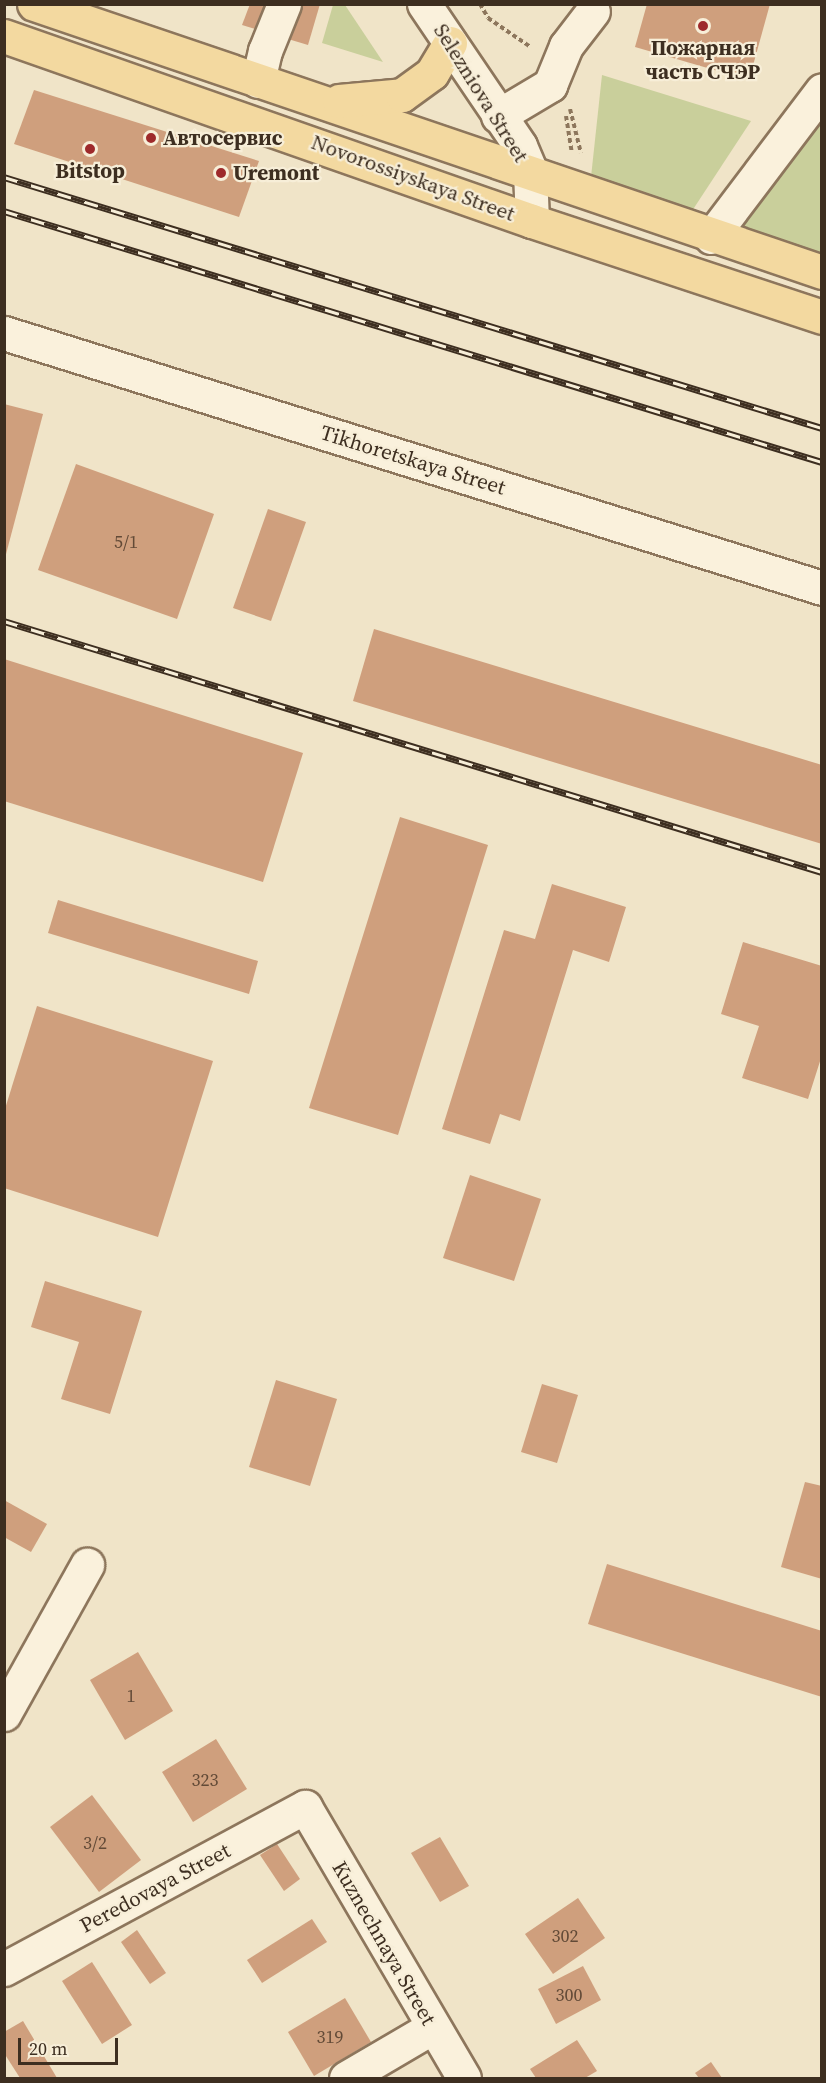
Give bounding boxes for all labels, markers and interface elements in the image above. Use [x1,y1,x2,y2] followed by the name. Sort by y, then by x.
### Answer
[428,19,534,167] street label: Selezniova Street
[696,19,710,33] marker: Пожарная часть СЧЭР
[646,35,760,85] place label: Пожарная часть СЧЭР
[163,125,283,151] place label: Автосервис
[308,129,518,227] street label: Novorossiyskaya Street
[144,131,158,145] marker: Автосервис
[83,142,97,156] marker: Bitstop
[55,158,125,184] place label: Bitstop
[233,160,319,186] place label: Uremont
[214,166,228,180] marker: Uremont
[318,420,508,500] street label: Tikhoretskaya Street
[114,531,138,553] house number: 5/1
[127,1685,135,1707] house number: 1
[192,1769,218,1791] house number: 323
[83,1832,107,1854] house number: 3/2
[76,1838,234,1938] street label: Peredovaya Street
[327,1857,441,2029] street label: Kuznechnaya Street
[552,1925,578,1947] house number: 302
[556,1984,582,2006] house number: 300
[21,2026,122,2064] scale bar
[317,2026,343,2048] house number: 319
[29,2036,67,2061] text: 20 m

